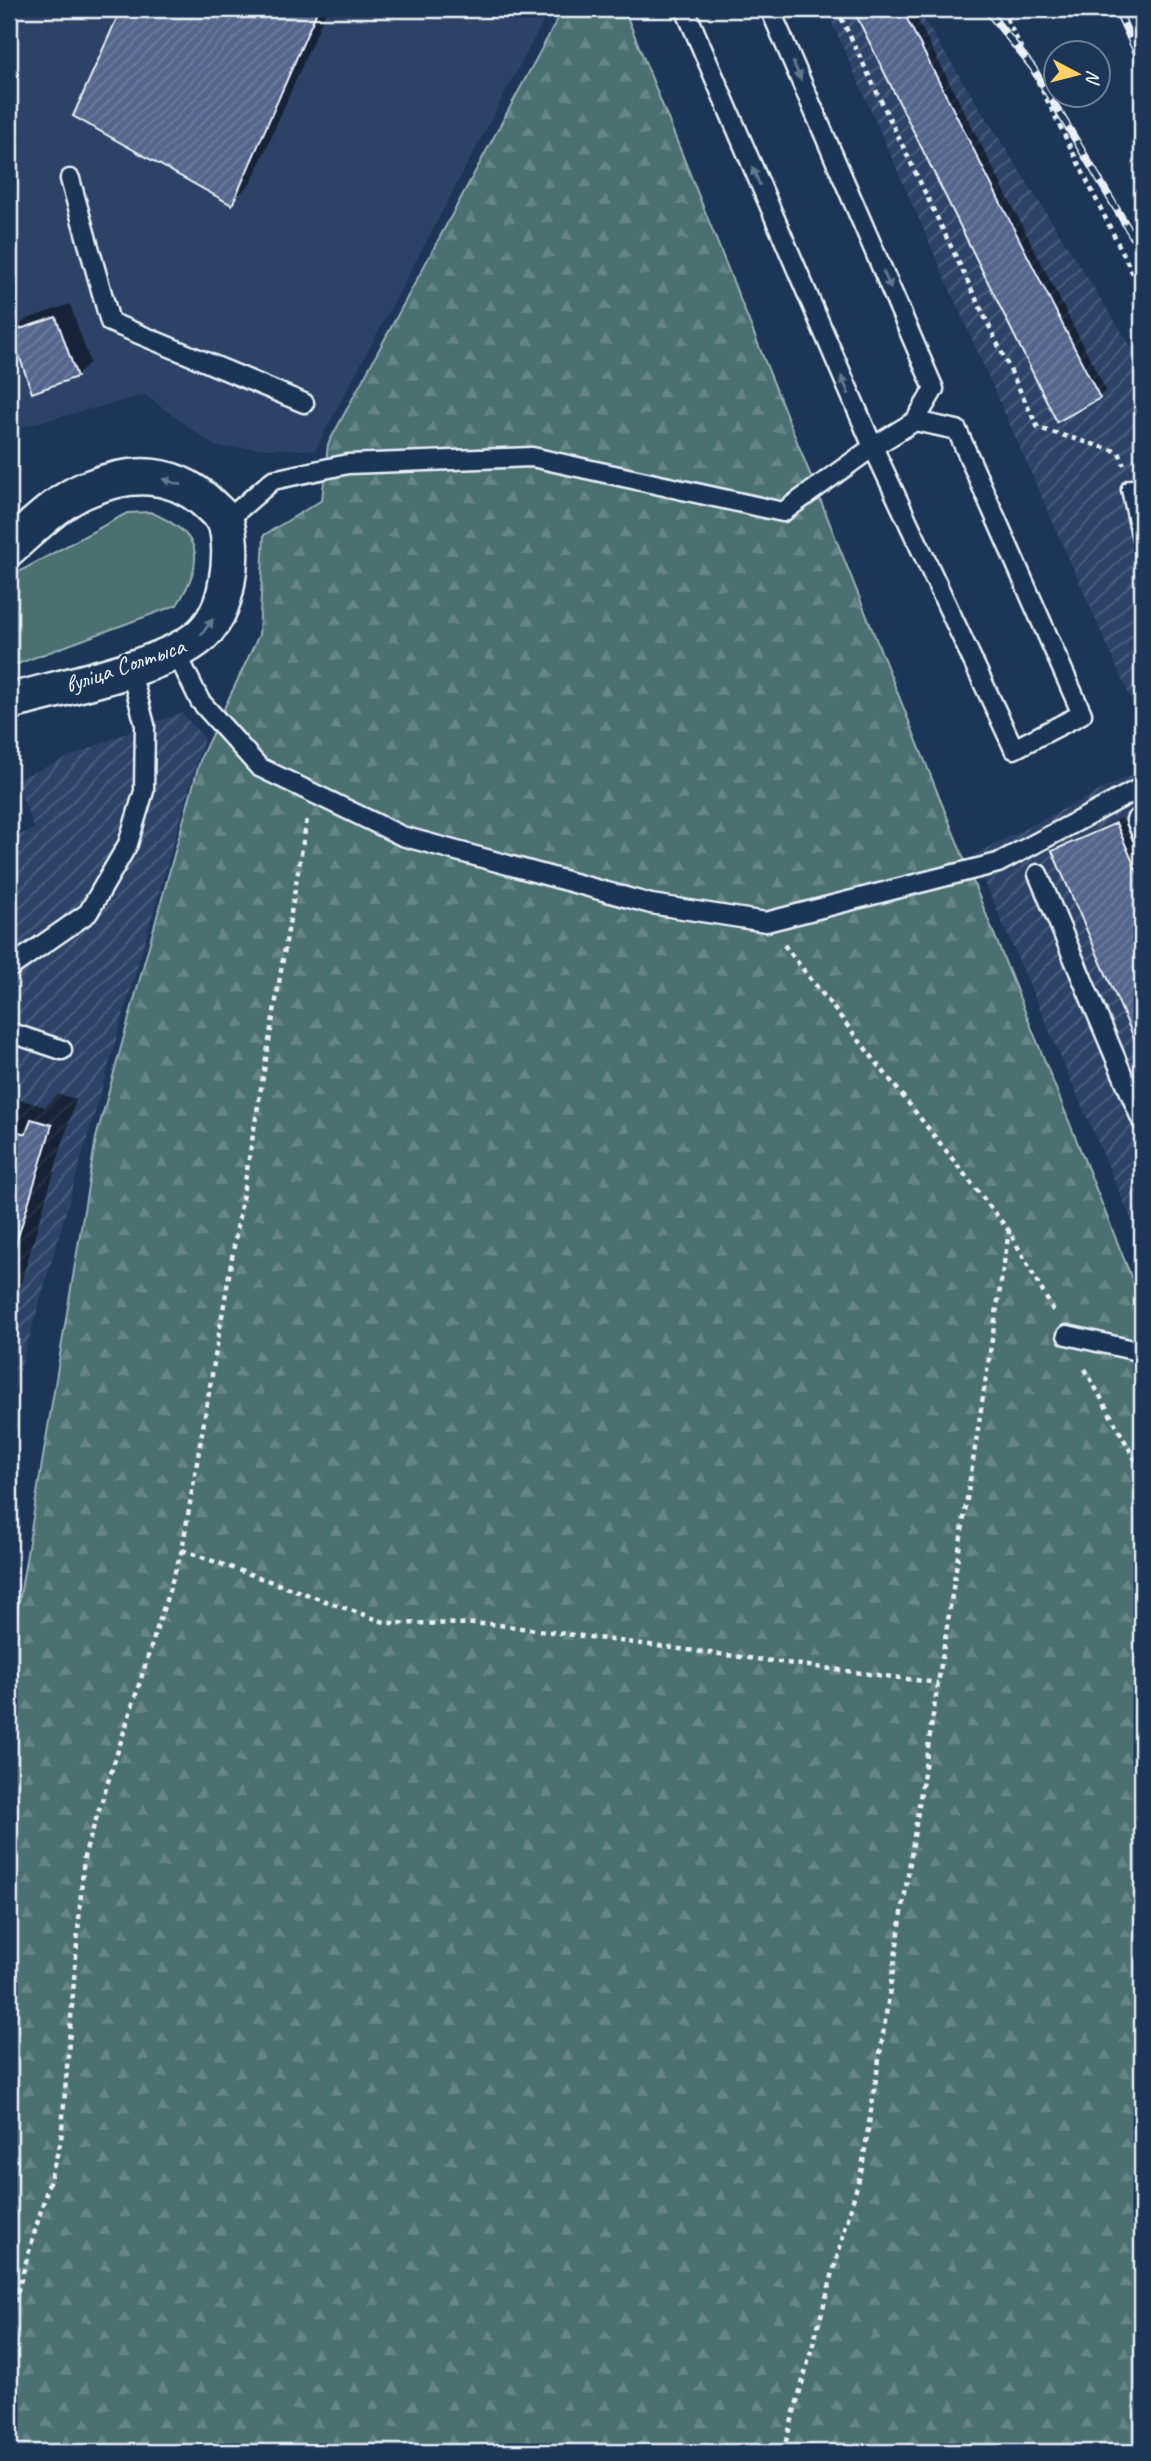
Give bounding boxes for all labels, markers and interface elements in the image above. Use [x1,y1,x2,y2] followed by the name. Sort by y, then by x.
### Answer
[1042,38,1112,108] north arrow
[792,61,803,82] one-way arrow
[1080,69,1106,86] text: N
[750,165,761,186] one-way arrow
[882,270,893,291] one-way arrow
[839,375,851,395] one-way arrow
[161,476,182,487] one-way arrow
[200,618,214,636] one-way arrow
[61,630,190,700] street label: вуліца Солтыса

